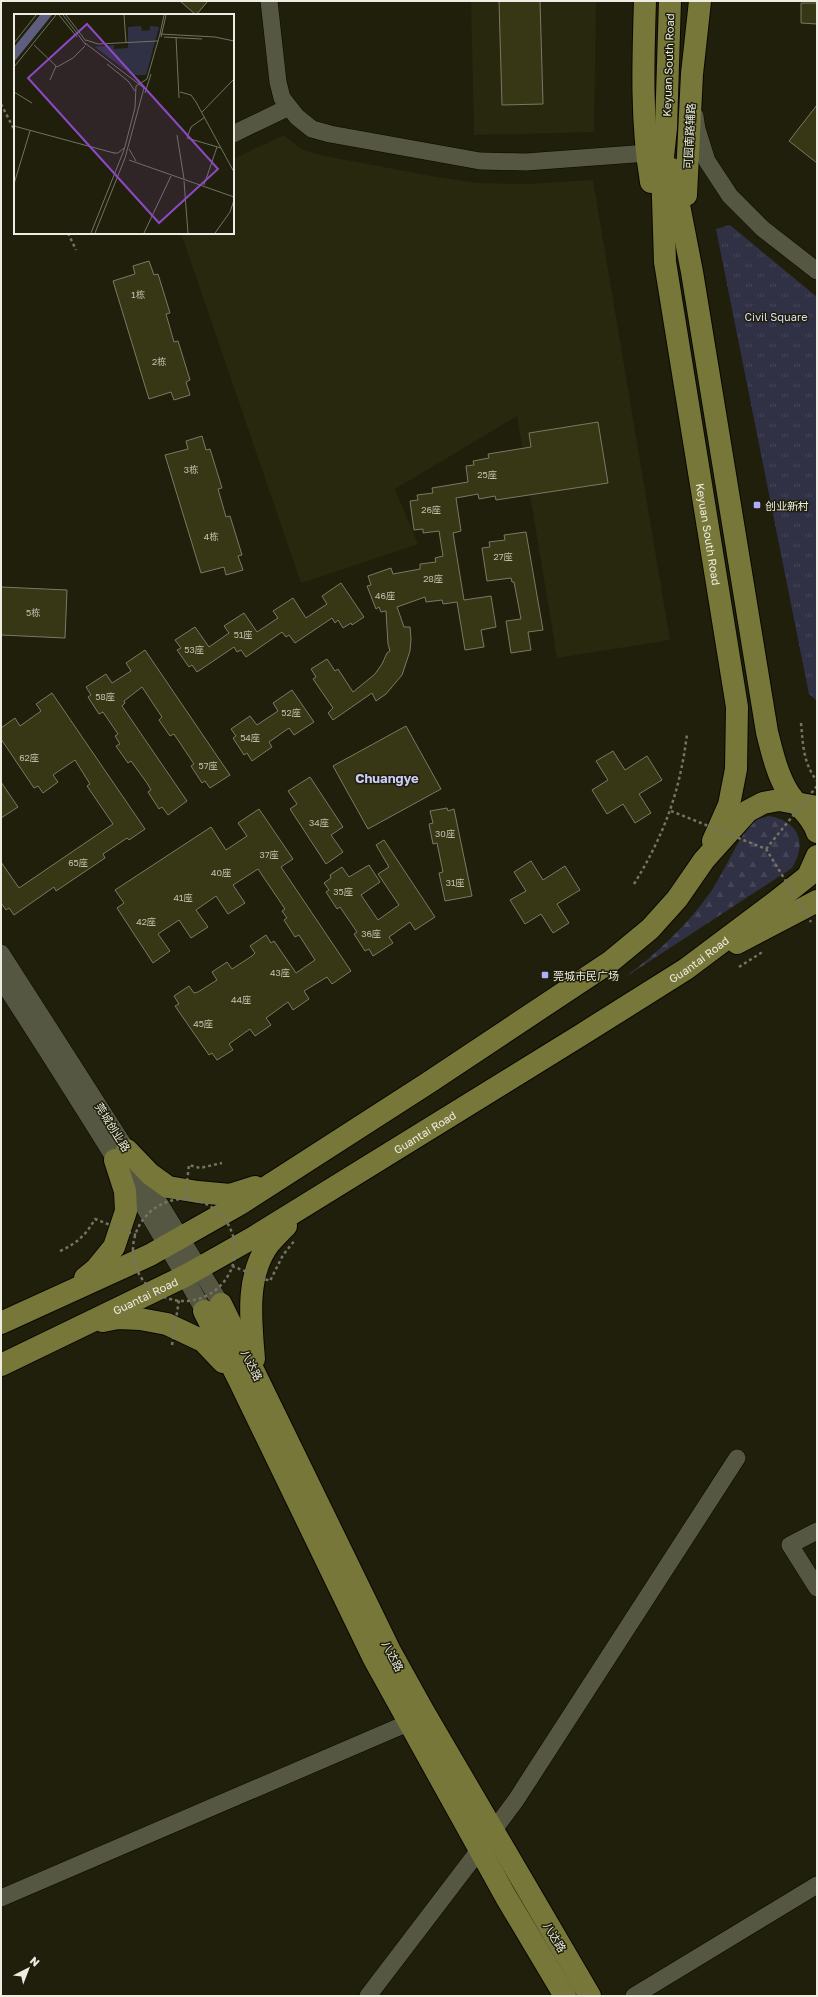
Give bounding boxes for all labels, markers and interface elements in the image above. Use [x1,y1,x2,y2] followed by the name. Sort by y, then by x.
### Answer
[660,13,676,117] street label: Keyuan South Road
[14,14,234,234] inset map
[681,103,697,169] street label: 可园南路辅路
[131,289,145,300] house number: 1栋
[744,310,808,323] park label: Civil Square
[152,356,166,367] house number: 2栋
[184,464,198,475] house number: 3栋
[477,469,497,480] house number: 25座
[694,482,724,586] street label: Keyuan South Road
[765,499,809,512] place label: 创业新村
[752,500,762,510] marker: 创业新村
[421,504,441,515] house number: 26座
[204,531,218,542] house number: 4栋
[494,551,513,562] house number: 27座
[423,573,443,584] house number: 28座
[375,590,395,601] house number: 46座
[26,607,40,618] house number: 5栋
[234,629,252,640] house number: 51座
[184,644,204,655] house number: 53座
[95,691,115,702] house number: 58座
[281,707,301,718] house number: 52座
[240,732,260,743] house number: 54座
[19,752,39,763] house number: 62座
[199,760,218,771] house number: 57座
[355,770,419,786] district label: Chuangye
[309,817,329,828] house number: 34座
[435,828,455,839] house number: 30座
[259,849,279,860] house number: 37座
[68,857,88,868] house number: 65座
[211,867,231,878] house number: 40座
[446,877,464,888] house number: 31座
[333,886,353,897] house number: 35座
[174,892,192,903] house number: 41座
[136,916,156,927] house number: 42座
[361,928,381,939] house number: 36座
[666,933,731,985] street label: Guantai Road
[270,967,290,978] house number: 43座
[553,969,619,982] place label: 莞城市民广场
[540,970,550,980] marker: 莞城市民广场
[231,994,251,1005] house number: 44座
[193,1018,213,1029] house number: 45座
[93,1100,133,1154] street label: 莞城创业路
[391,1108,458,1156] street label: Guantai Road
[110,1274,180,1317] street label: Guantai Road
[239,1347,265,1383] street label: 八达路
[380,1638,406,1674] street label: 八达路
[541,1920,569,1954] street label: 八达路
[8,1949,48,1989] north arrow
[28,1954,42,1969] text: N

